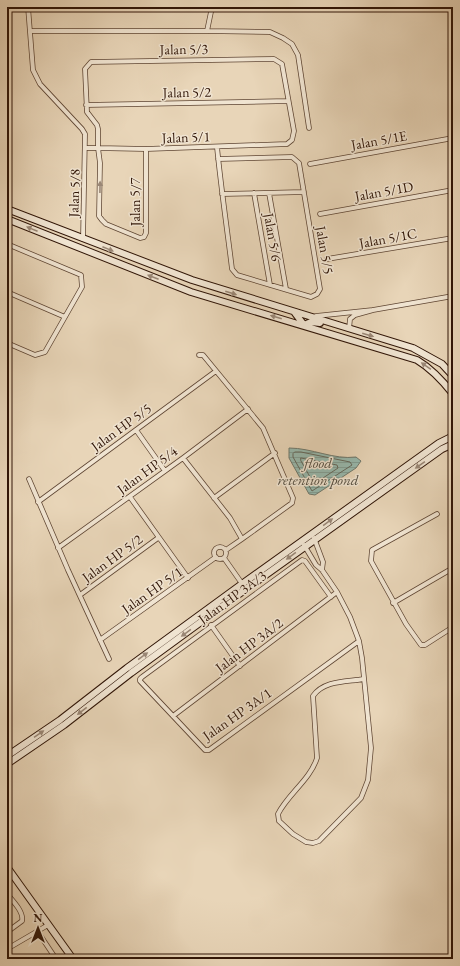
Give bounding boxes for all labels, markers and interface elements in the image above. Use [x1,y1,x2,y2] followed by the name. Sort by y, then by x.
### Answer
[159,40,209,58] street label: Jalan 5/3
[162,83,212,101] street label: Jalan 5/2
[349,126,408,154] street label: Jalan 5/1E
[160,127,211,147] street label: Jalan 5/1
[64,168,84,219] street label: Jalan 5/8
[126,177,144,227] street label: Jalan 5/7
[352,177,415,205] street label: Jalan 5/1D
[97,180,103,193] one-way arrow
[260,211,286,263] street label: Jalan 5/6
[312,224,338,275] street label: Jalan 5/5
[357,224,418,252] street label: Jalan 5/1C
[26,226,37,232] one-way arrow
[103,246,115,252] one-way arrow
[146,273,158,279] one-way arrow
[225,290,237,296] one-way arrow
[270,314,282,320] one-way arrow
[363,332,375,338] one-way arrow
[421,362,431,370] one-way arrow
[86,399,155,456] street label: Jalan HP 5/5
[112,442,181,499] street label: Jalan HP 5/4
[277,453,359,489] water label: flood retention pond
[415,461,425,469] one-way arrow
[322,518,333,526] one-way arrow
[77,530,146,587] street label: Jalan HP 5/2
[286,552,297,561] one-way arrow
[117,562,186,618] street label: Jalan HP 5/1
[194,566,270,628] street label: Jalan HP 3A/3
[211,614,287,677] street label: Jalan HP 3A/2
[181,629,191,637] one-way arrow
[138,652,148,660] one-way arrow
[198,684,275,745] street label: Jalan HP 3A/1
[77,707,88,715] one-way arrow
[34,730,44,738] one-way arrow
[18,908,58,948] north arrow
[34,911,43,925] text: N

